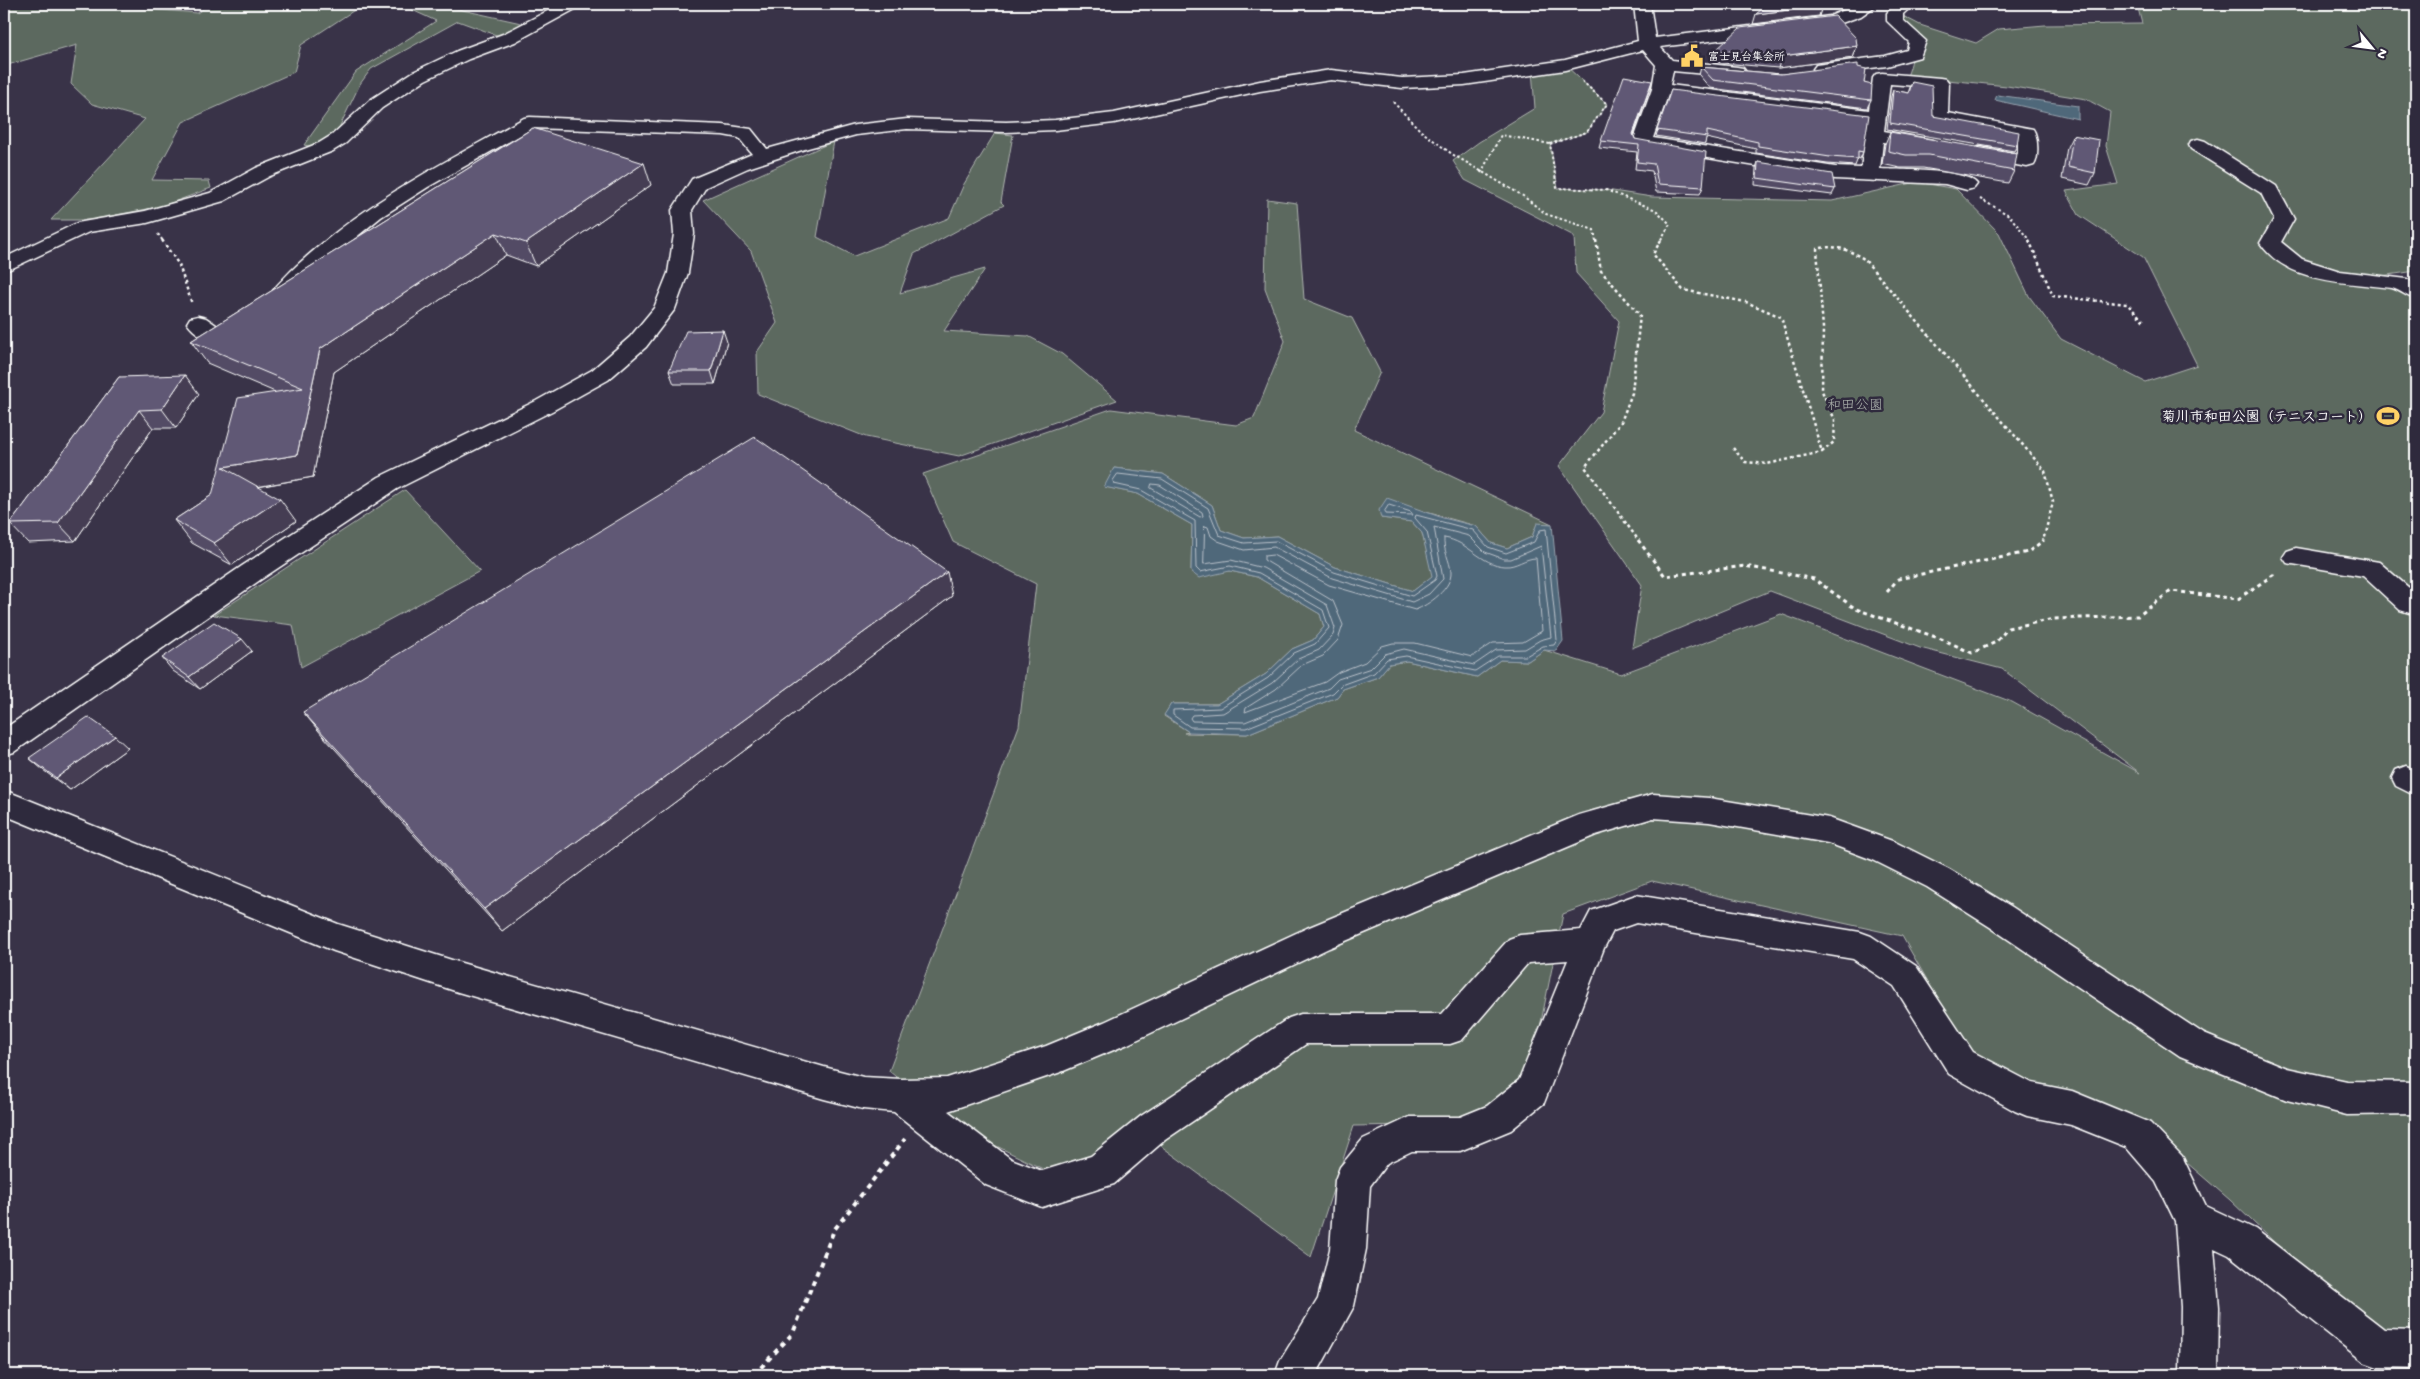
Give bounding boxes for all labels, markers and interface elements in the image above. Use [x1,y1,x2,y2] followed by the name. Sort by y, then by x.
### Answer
[2348,22,2398,72] north arrow
[1679,43,1705,69] public building icon: 富士見台集会所
[2372,45,2391,61] text: N
[1708,51,1785,64] place label: 富士見台集会所
[1827,398,1883,415] park label: 和田公園
[2375,403,2401,429] sports icon: 菊川市和田公園（テニスコート）
[2162,409,2372,427] place label: 菊川市和田公園（テニスコート）

